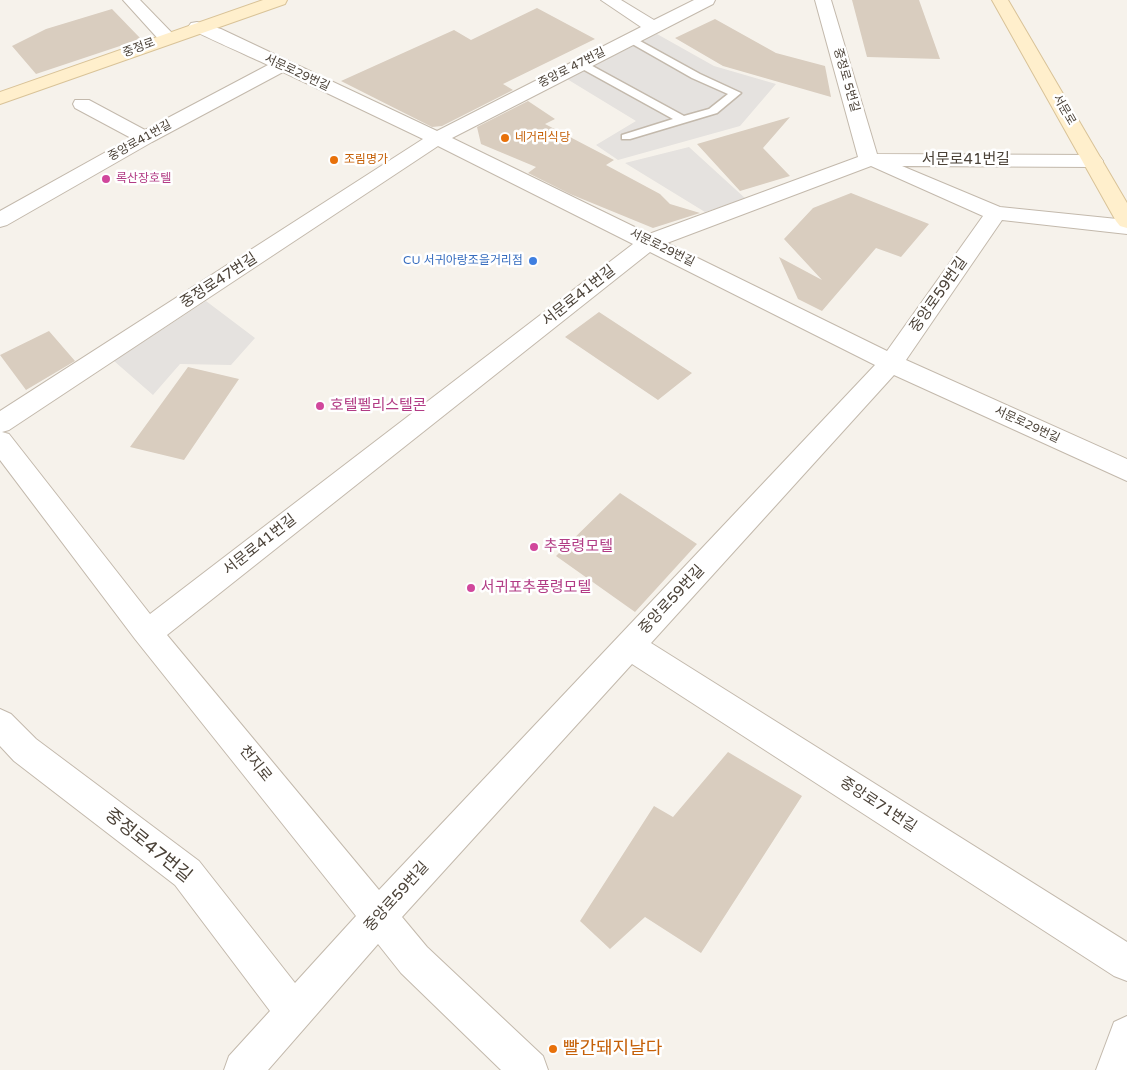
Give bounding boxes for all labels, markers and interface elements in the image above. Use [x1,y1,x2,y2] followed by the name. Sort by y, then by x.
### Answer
[121,36,157,60] street label: 중정로
[536,45,608,91] street label: 중앙로 47번길
[830,46,862,114] street label: 중정로 5번길
[262,52,332,94] street label: 서문로29번길
[1049,92,1079,128] street label: 서문로
[106,118,174,164] street label: 중앙로41번길
[515,131,570,145] place label: 네거리식당
[499,132,511,144] marker: 네거리식당
[922,151,1010,169] street label: 서문로41번길
[344,153,388,167] place label: 조림명가
[328,154,340,166] marker: 조림명가
[116,172,171,186] place label: 록산장호텔
[100,173,112,185] marker: 록산장호텔
[627,226,697,270] street label: 서문로29번길
[177,250,261,312] street label: 중정로47번길
[403,254,523,268] place label: CU 서귀아랑조을거리점
[906,254,972,336] street label: 중앙로59번길
[527,255,539,267] marker: CU 서귀아랑조을거리점
[539,262,619,330] street label: 서문로41번길
[330,397,427,415] place label: 호텔펠리스텔콘
[314,400,326,412] marker: 호텔펠리스텔콘
[992,404,1062,446] street label: 서문로29번길
[220,511,300,579] street label: 서문로41번길
[544,538,613,556] place label: 추풍령모텔
[528,541,540,553] marker: 추풍령모텔
[635,562,709,638] street label: 중앙로59번길
[481,579,591,597] place label: 서귀포추풍령모텔
[465,582,477,594] marker: 서귀포추풍령모텔
[235,742,275,786] street label: 천지로
[836,774,920,836] street label: 중앙로71번길
[100,804,196,888] street label: 중정로47번길
[361,858,433,936] street label: 중앙로59번길
[563,1038,662,1060] place label: 빨간돼지날다
[547,1043,559,1055] marker: 빨간돼지날다

